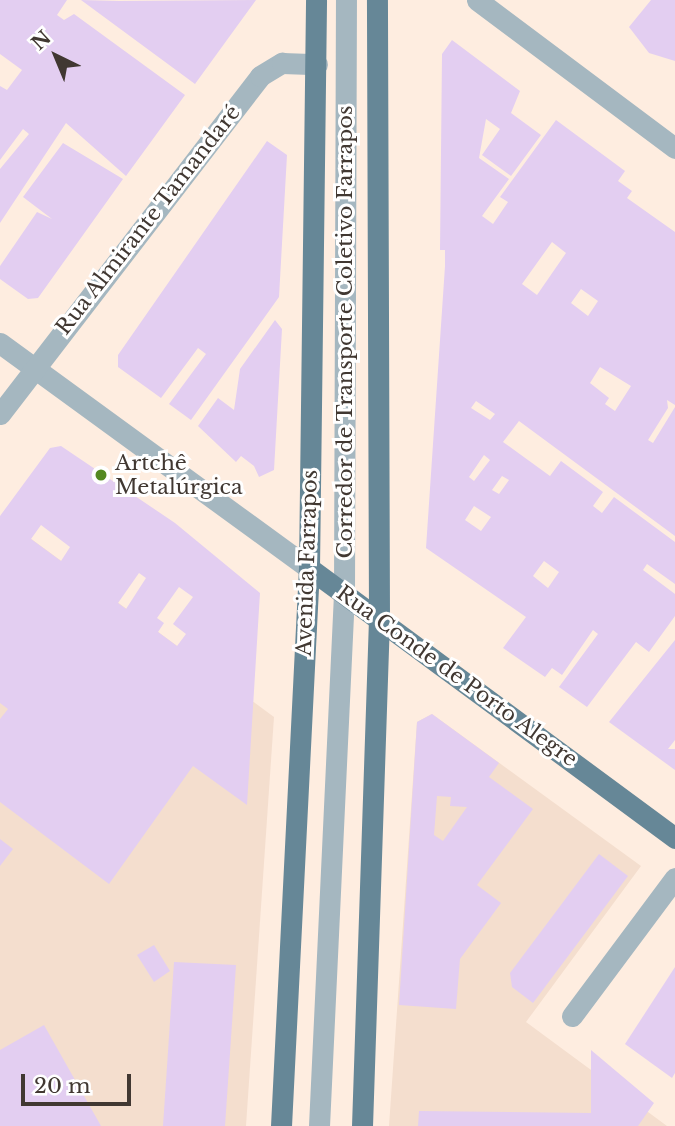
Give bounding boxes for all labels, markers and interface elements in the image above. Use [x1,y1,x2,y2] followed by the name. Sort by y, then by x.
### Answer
[21,21,91,91] north arrow
[27,26,56,55] text: N
[50,100,246,340] street label: Rua Almirante Tamandaré
[332,105,358,559] street label: Corredor de Transporte Coletivo Farrapos
[115,450,243,500] place label: Artchê Metalúrgica
[93,467,109,483] marker: Artchê Metalúrgica
[291,469,323,657] street label: Avenida Farrapos
[331,580,583,772] street label: Rua Conde de Porto Alegre
[24,1060,135,1104] scale bar
[34,1073,91,1099] text: 20 m

